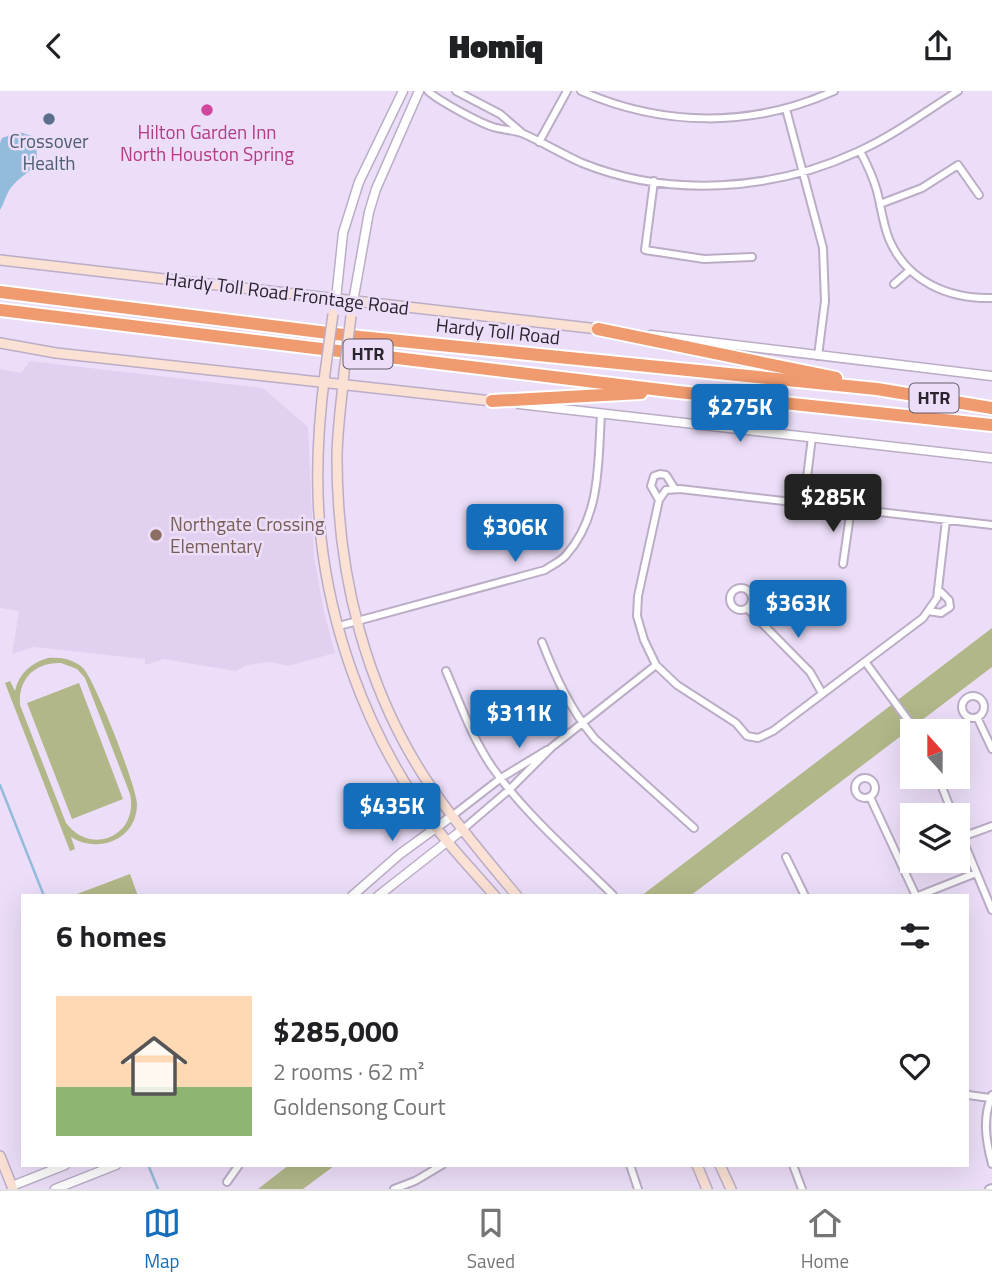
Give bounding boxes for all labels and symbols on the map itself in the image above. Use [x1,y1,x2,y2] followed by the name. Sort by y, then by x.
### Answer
[199,102,215,118] marker: Hilton Garden Inn North Houston Spring
[41,111,57,127] marker: Crossover Health
[120,117,294,168] place label: Hilton Garden Inn North Houston Spring
[9,126,89,177] place label: Crossover Health
[163,263,411,322] street label: Hardy Toll Road Frontage Road
[435,310,561,351] street label: Hardy Toll Road
[344,339,392,369] road number: HTR
[909,383,958,412] road number: HTR
[691,385,789,444] pin: $275K
[784,475,882,534] pin: $285K
[466,505,564,564] pin: $306K
[170,509,325,560] place label: Northgate Crossing Elementary
[148,527,164,543] marker: Northgate Crossing Elementary
[749,581,847,640] pin: $363K
[470,691,568,750] pin: $311K
[900,719,970,789] north arrow
[343,783,441,843] pin: $435K

